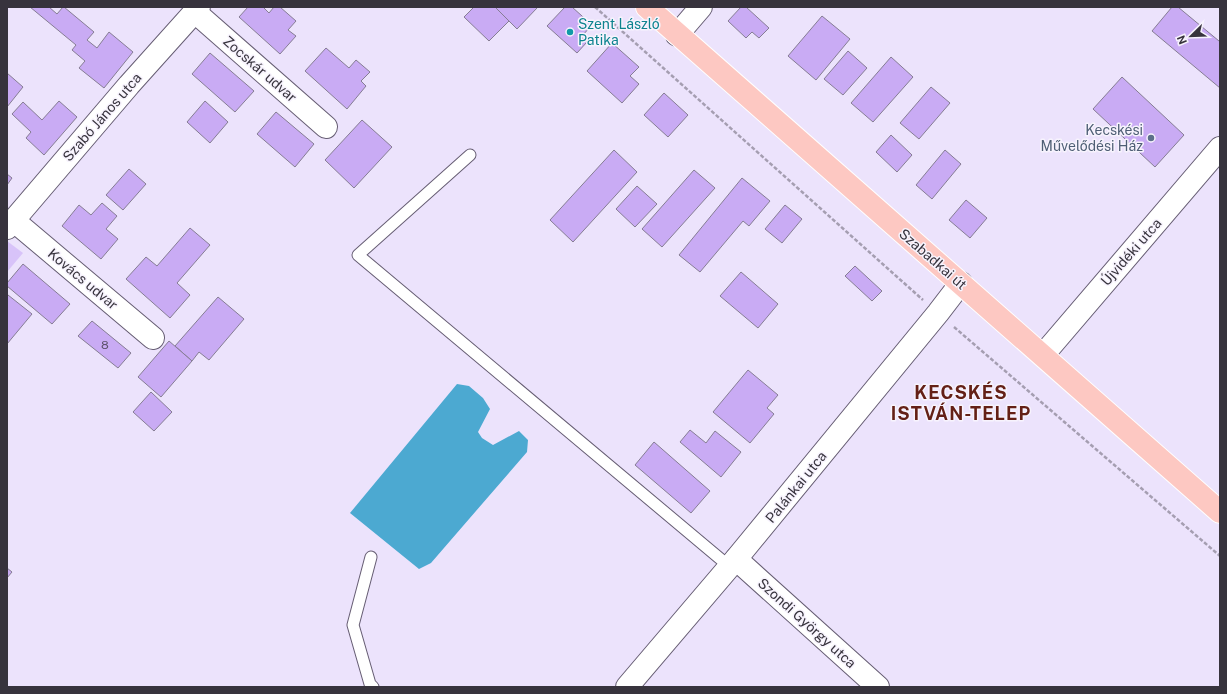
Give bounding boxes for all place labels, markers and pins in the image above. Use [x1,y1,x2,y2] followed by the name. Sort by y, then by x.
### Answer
[578,16,660,48] place label: Szent László Patika
[565,27,575,37] marker: Szent László Patika
[1041,122,1143,154] place label: Kecskési Művelődési Ház
[1146,133,1156,143] marker: Kecskési Művelődési Ház

